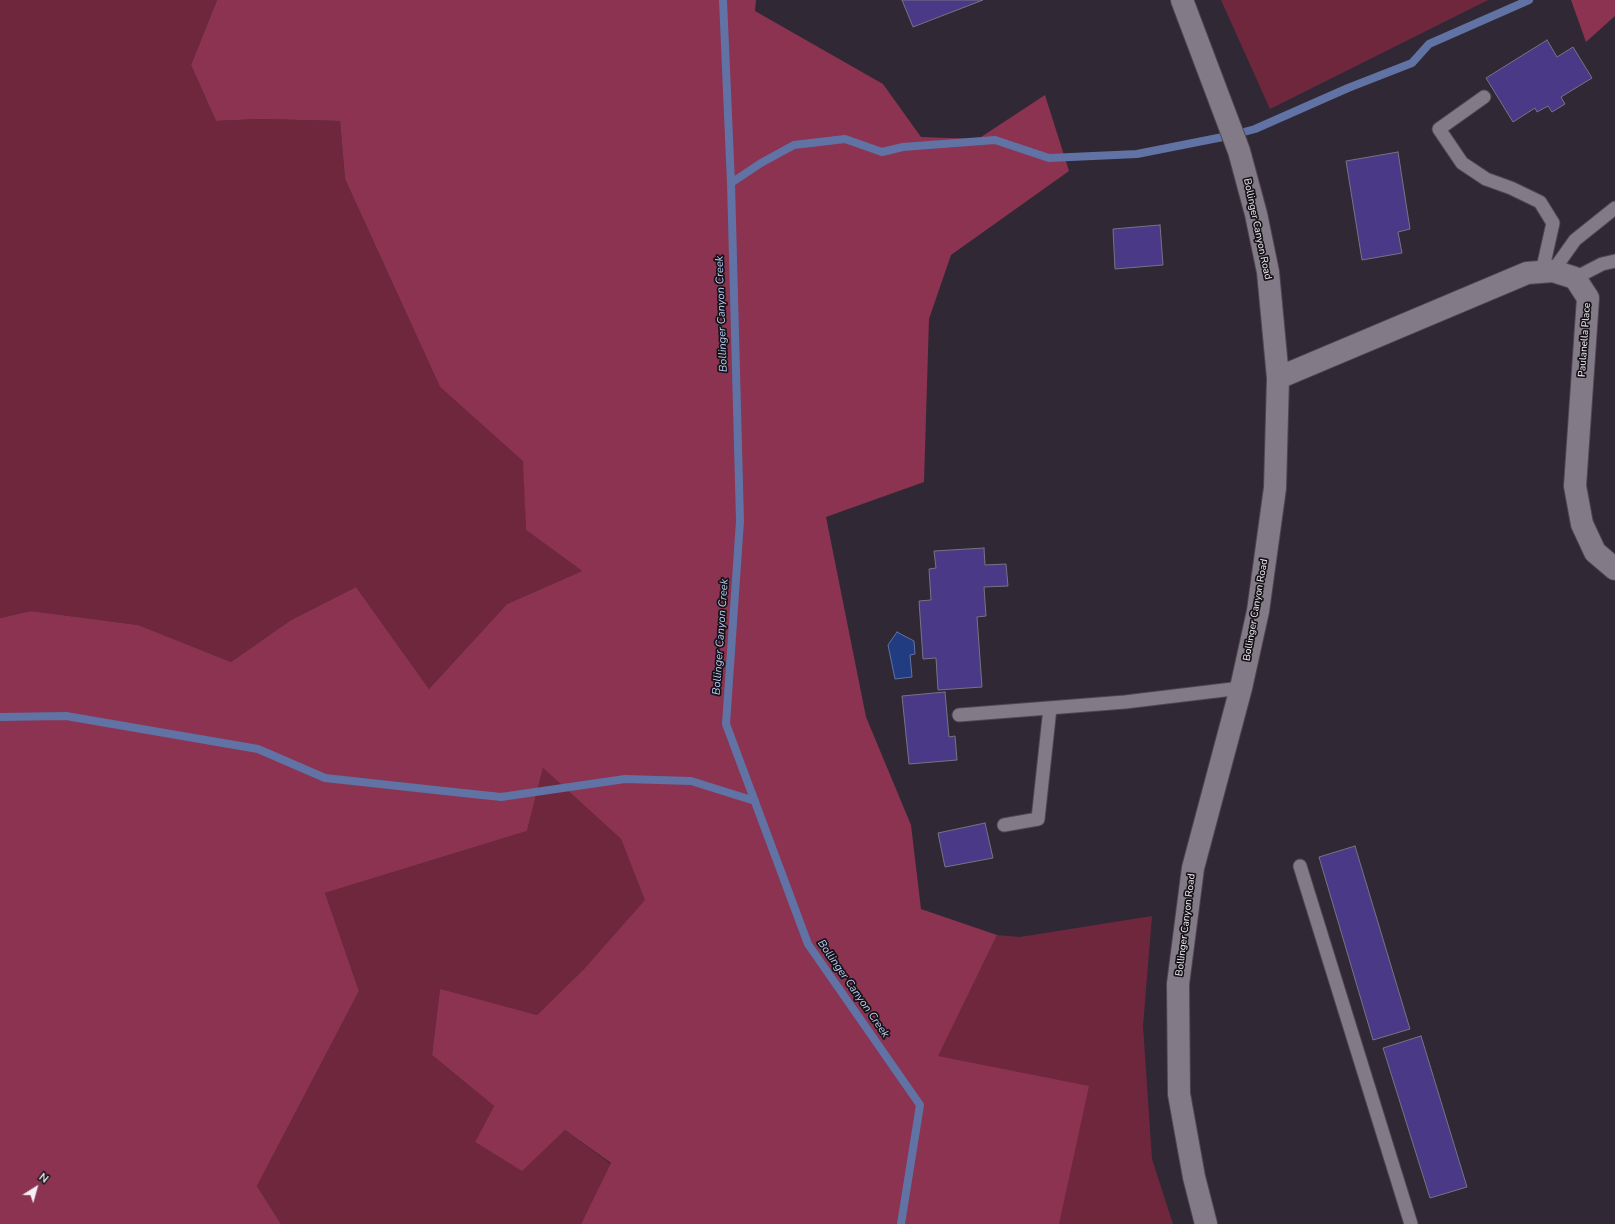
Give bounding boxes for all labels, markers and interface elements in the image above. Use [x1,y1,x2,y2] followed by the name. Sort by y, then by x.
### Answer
[1240,177,1274,281] street label: Bollinger Canyon Road
[713,256,731,372] water label: Bollinger Canyon Creek
[1576,302,1594,378] street label: Paulanella Place
[1241,558,1271,662] street label: Bollinger Canyon Road
[710,578,732,696] water label: Bollinger Canyon Creek
[1174,873,1198,977] street label: Bollinger Canyon Road
[814,938,892,1040] water label: Bollinger Canyon Creek
[16,1168,56,1208] north arrow
[36,1170,51,1186] text: N

